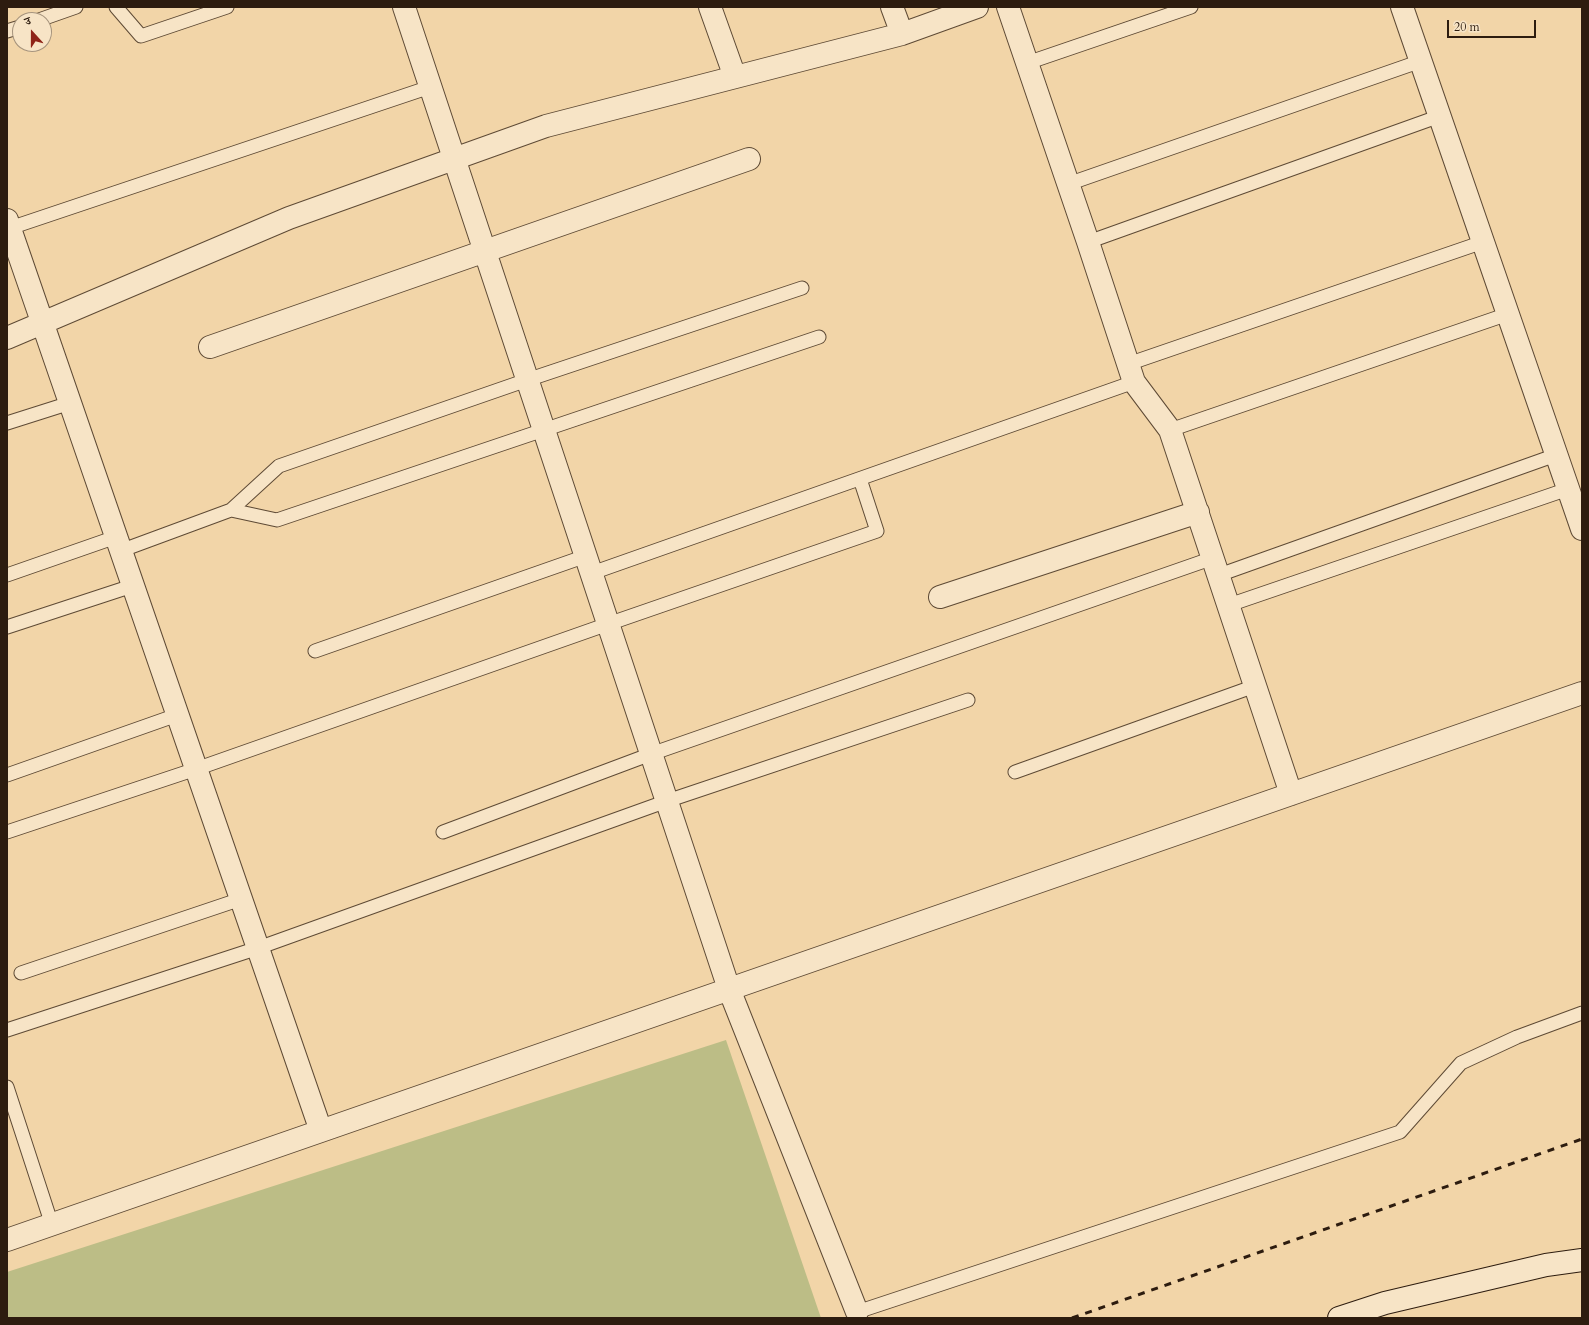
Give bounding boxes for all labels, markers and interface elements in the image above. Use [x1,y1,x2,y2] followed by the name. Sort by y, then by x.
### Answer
[12,12,52,52] north arrow
[1449,12,1538,38] scale bar
[23,13,33,29] text: उ
[1454,19,1480,35] text: 20 m

